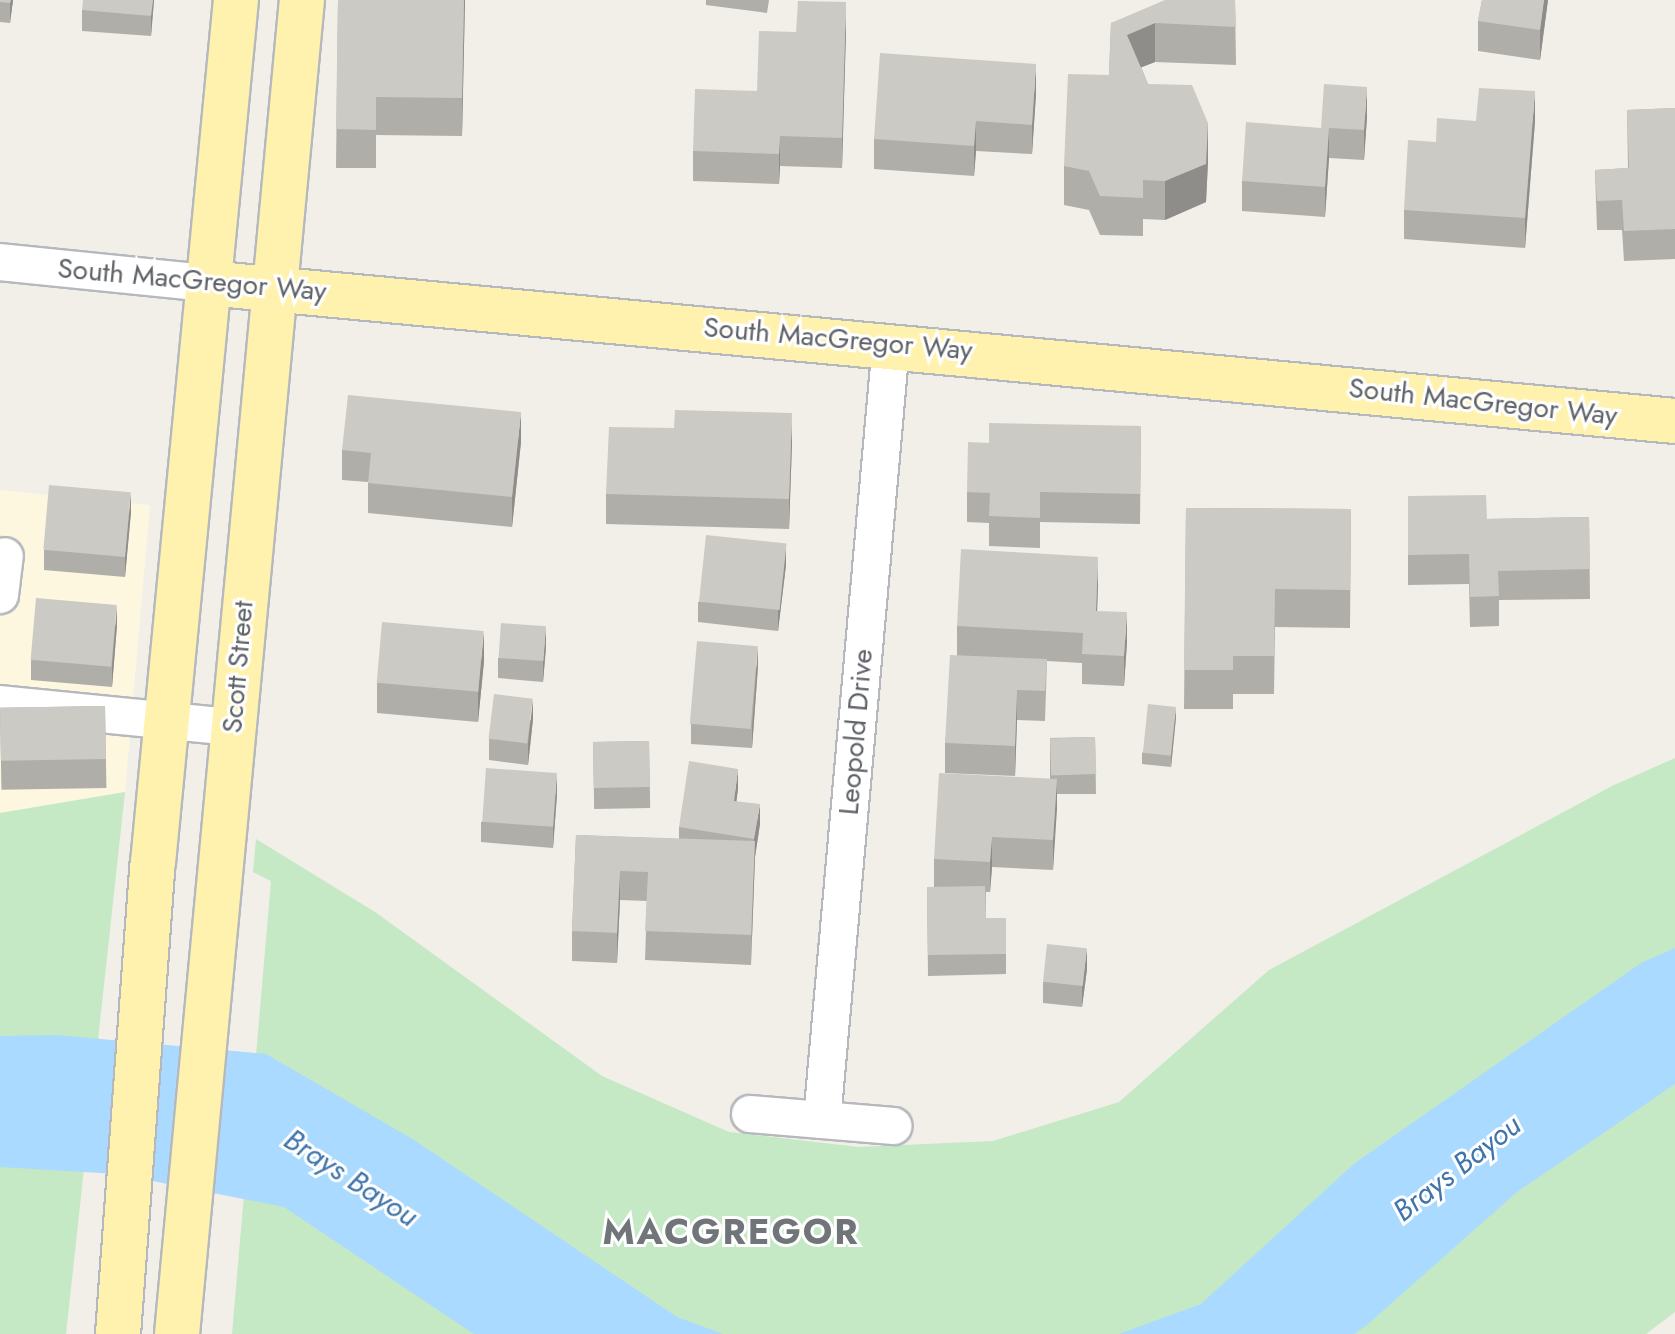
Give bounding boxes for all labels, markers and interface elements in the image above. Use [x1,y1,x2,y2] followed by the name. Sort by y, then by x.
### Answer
[56,252,328,308] street label: South MacGregor Way
[702,311,974,367] street label: South MacGregor Way
[1347,371,1619,433] street label: South MacGregor Way
[215,599,261,735] street label: Scott Street
[832,648,880,816] street label: Leopold Drive
[1386,1107,1528,1229] water label: Brays Bayou
[277,1121,425,1235] water label: Brays Bayou
[602,1210,860,1254] district label: MACGREGOR

